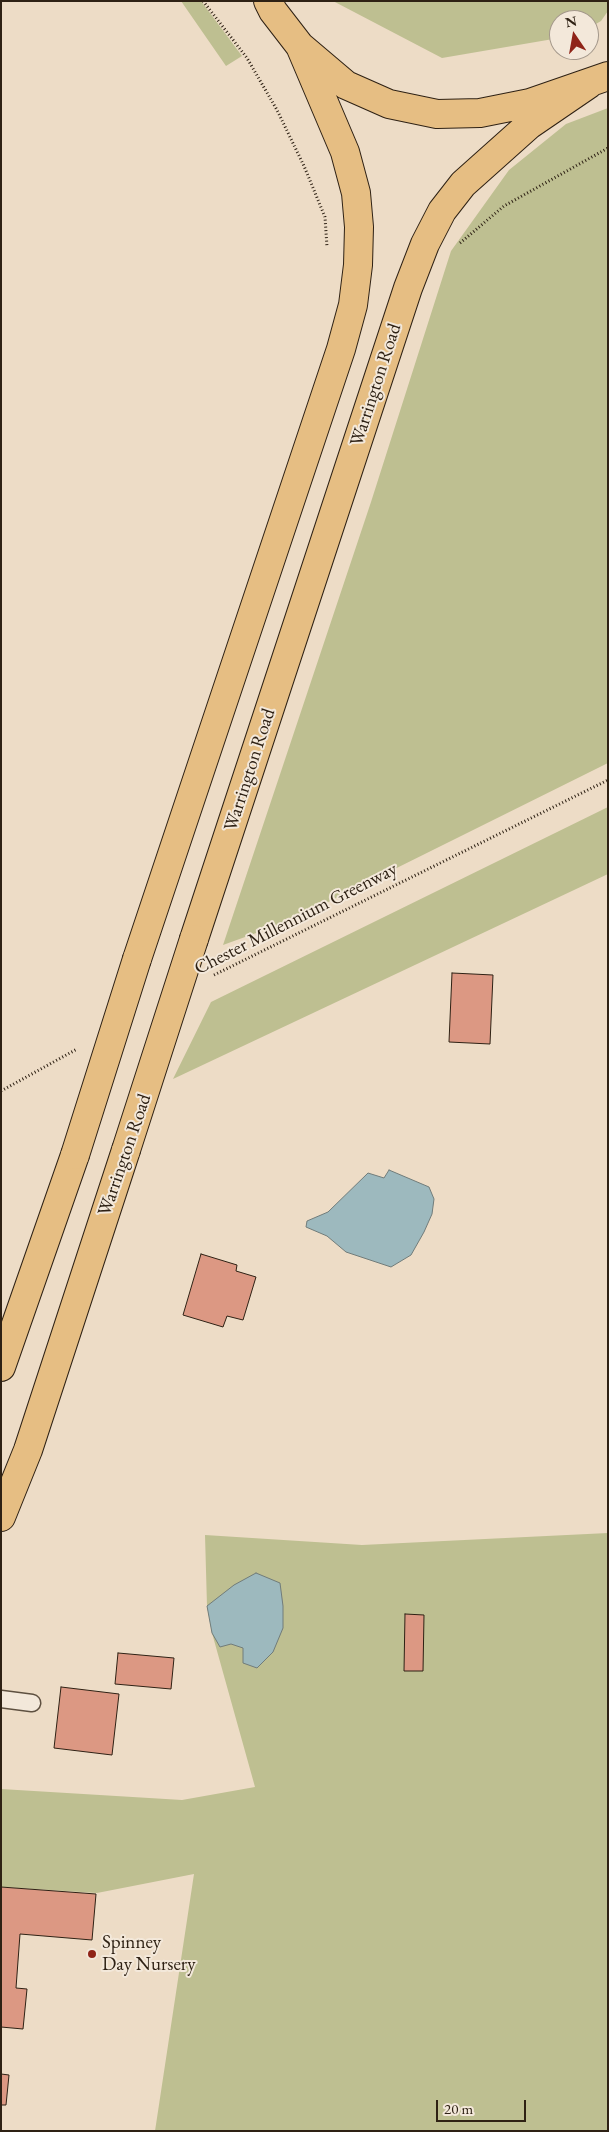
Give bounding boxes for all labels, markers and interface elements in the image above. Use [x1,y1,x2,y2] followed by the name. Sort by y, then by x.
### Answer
[549,10,599,60] north arrow
[564,11,578,31] text: N
[345,321,407,449] street label: Warrington Road
[219,706,281,834] street label: Warrington Road
[191,858,401,980] street label: Chester Millennium Greenway
[93,1091,157,1219] street label: Warrington Road
[102,1932,195,1976] place label: Spinney Day Nursery
[86,1948,98,1960] marker: Spinney Day Nursery
[439,2090,529,2122] scale bar
[444,2099,473,2118] text: 20 m

